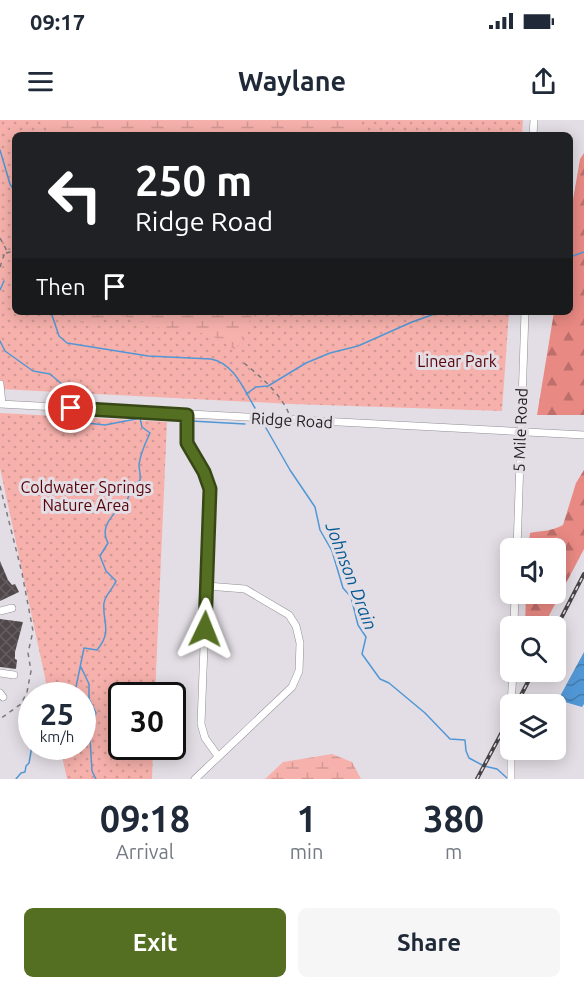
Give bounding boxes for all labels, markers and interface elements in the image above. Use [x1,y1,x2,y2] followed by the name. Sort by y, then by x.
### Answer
[30,9,85,34] text: 09:17
[24,65,57,98] icon: menu
[527,65,560,98] icon: share
[238,66,346,96] text: Waylane
[36,156,114,234] icon: left
[135,157,252,204] text: 250 m
[135,206,273,236] text: Ridge Road
[98,270,131,303] icon: arrive
[36,274,86,299] text: Then
[417,352,497,370] park label: Linear Park
[45,382,96,433] pin
[510,388,530,472] street label: 5 Mile Road
[54,391,87,424] icon: arrive
[251,409,333,431] street label: Ridge Road
[20,478,152,514] park label: Coldwater Springs Nature Area
[322,519,382,633] water label: Johnson Drain
[500,538,566,760] map controls
[500,538,566,604] button: sound
[173,597,237,661] position arrow
[500,616,566,682] button: search
[108,682,186,760] speed limit sign: 30
[500,694,566,760] button: layers
[40,697,74,731] text: 25
[40,728,74,745] text: km/h
[100,798,190,839] text: 09:18
[296,798,317,839] text: 1
[423,798,484,839] text: 380
[116,840,174,863] text: Arrival
[290,840,323,863] text: min
[445,840,462,863] text: m
[24,908,286,977] button: Exit
[298,908,560,977] button: Share

